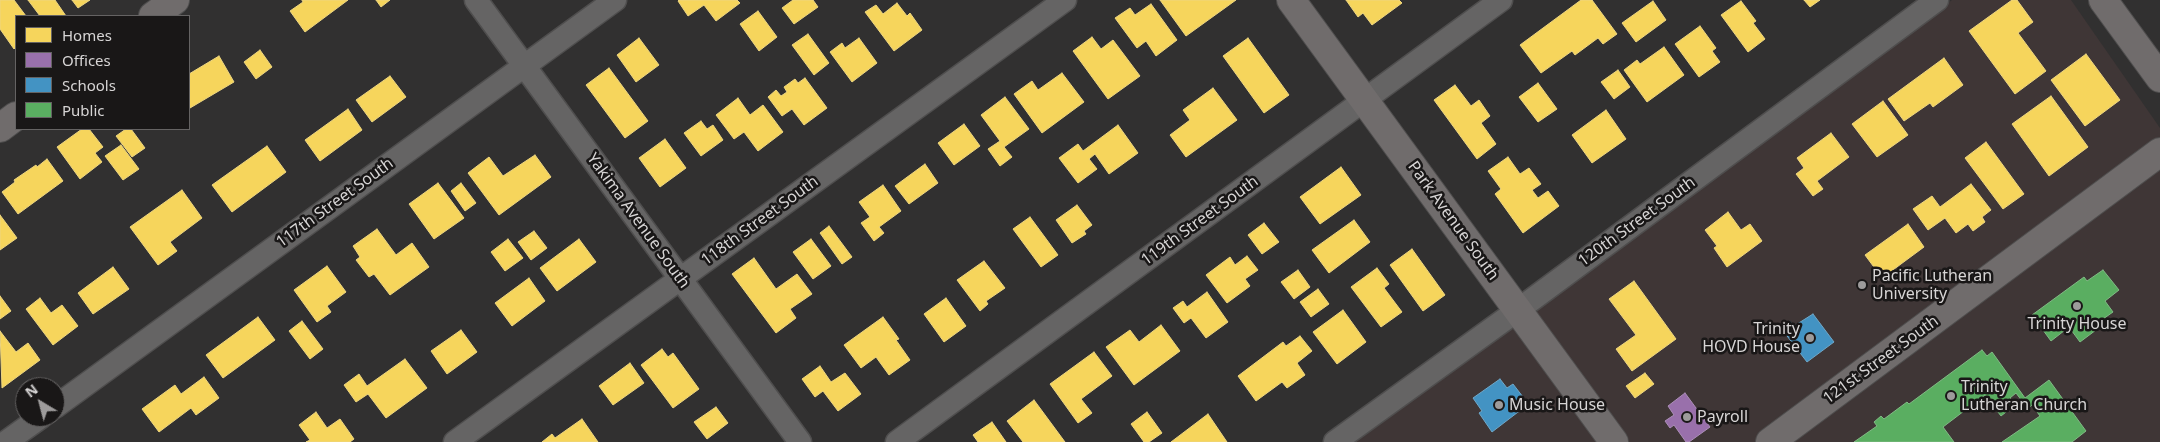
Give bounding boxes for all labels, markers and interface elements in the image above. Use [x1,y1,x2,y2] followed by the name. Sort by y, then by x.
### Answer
[15,15,190,130] legend
[62,25,112,45] text: Homes
[62,50,111,70] text: Offices
[62,75,116,95] text: Schools
[62,100,105,120] text: Public
[583,150,693,292] street label: Yakima Avenue South
[273,154,397,252] street label: 117th Street South
[1403,158,1503,284] street label: Park Avenue South
[698,172,822,270] street label: 118th Street South
[1138,172,1262,270] street label: 119th Street South
[1575,173,1699,271] street label: 120th Street South
[1872,266,1992,304] place label: Pacific Lutheran University
[1856,279,1868,291] marker: Pacific Lutheran University
[2071,300,2083,312] marker: Trinity House
[1820,312,1942,408] street label: 121st Street South
[2027,314,2127,334] place label: Trinity House
[1702,319,1800,357] place label: Trinity HOVD House
[1804,332,1816,344] marker: Trinity HOVD House
[15,377,65,427] north arrow
[1961,377,2087,415] place label: Trinity Lutheran Church
[21,379,42,401] text: N
[1945,390,1957,402] marker: Trinity Lutheran Church
[1509,395,1605,415] place label: Music House
[1493,399,1505,411] marker: Music House
[1697,407,1748,427] place label: Payroll
[1681,411,1693,423] marker: Payroll

